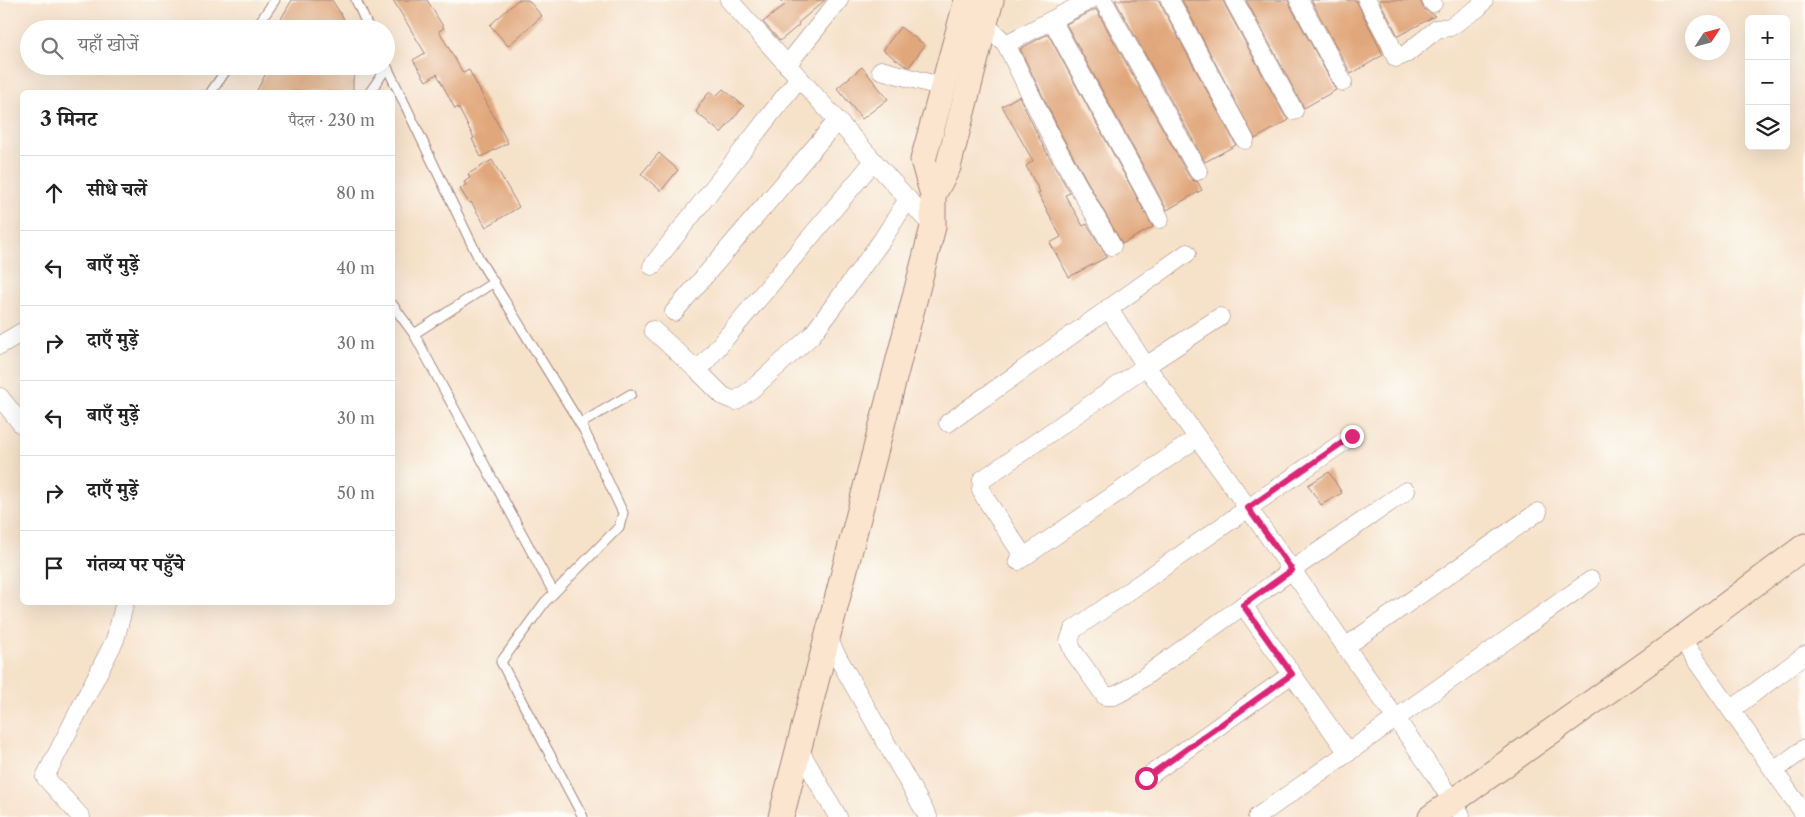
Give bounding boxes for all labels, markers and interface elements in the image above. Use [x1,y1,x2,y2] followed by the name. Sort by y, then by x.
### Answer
[1685,15,1730,60] north arrow
[1745,15,1790,150] map controls
[1745,15,1790,60] button: +
[20,20,395,75] search box
[78,33,139,56] text: यहाँ खोजें
[38,34,66,62] icon: search
[1745,60,1790,105] button: −
[1745,105,1790,150] button: layers
[40,106,97,131] text: 3 मिनट
[289,110,375,130] text: पैदल · 230 m
[87,178,147,201] text: सीधे चलें
[40,179,68,207] icon: ahead
[336,183,375,203] text: 80 m
[87,253,139,276] text: बाएँ मुड़ें
[40,254,68,282] icon: left
[336,258,375,278] text: 40 m
[87,328,138,351] text: दाएँ मुड़ें
[40,329,68,357] icon: right
[337,333,375,353] text: 30 m
[87,403,139,426] text: बाएँ मुड़ें
[40,404,68,432] icon: left
[337,408,375,428] text: 30 m
[1341,425,1364,448] route end
[87,478,138,501] text: दाएँ मुड़ें
[40,479,68,507] icon: right
[337,483,375,503] text: 50 m
[87,553,184,576] text: गंतव्य पर पहुँचे
[40,554,68,582] icon: arrive
[1135,767,1158,790] route start

